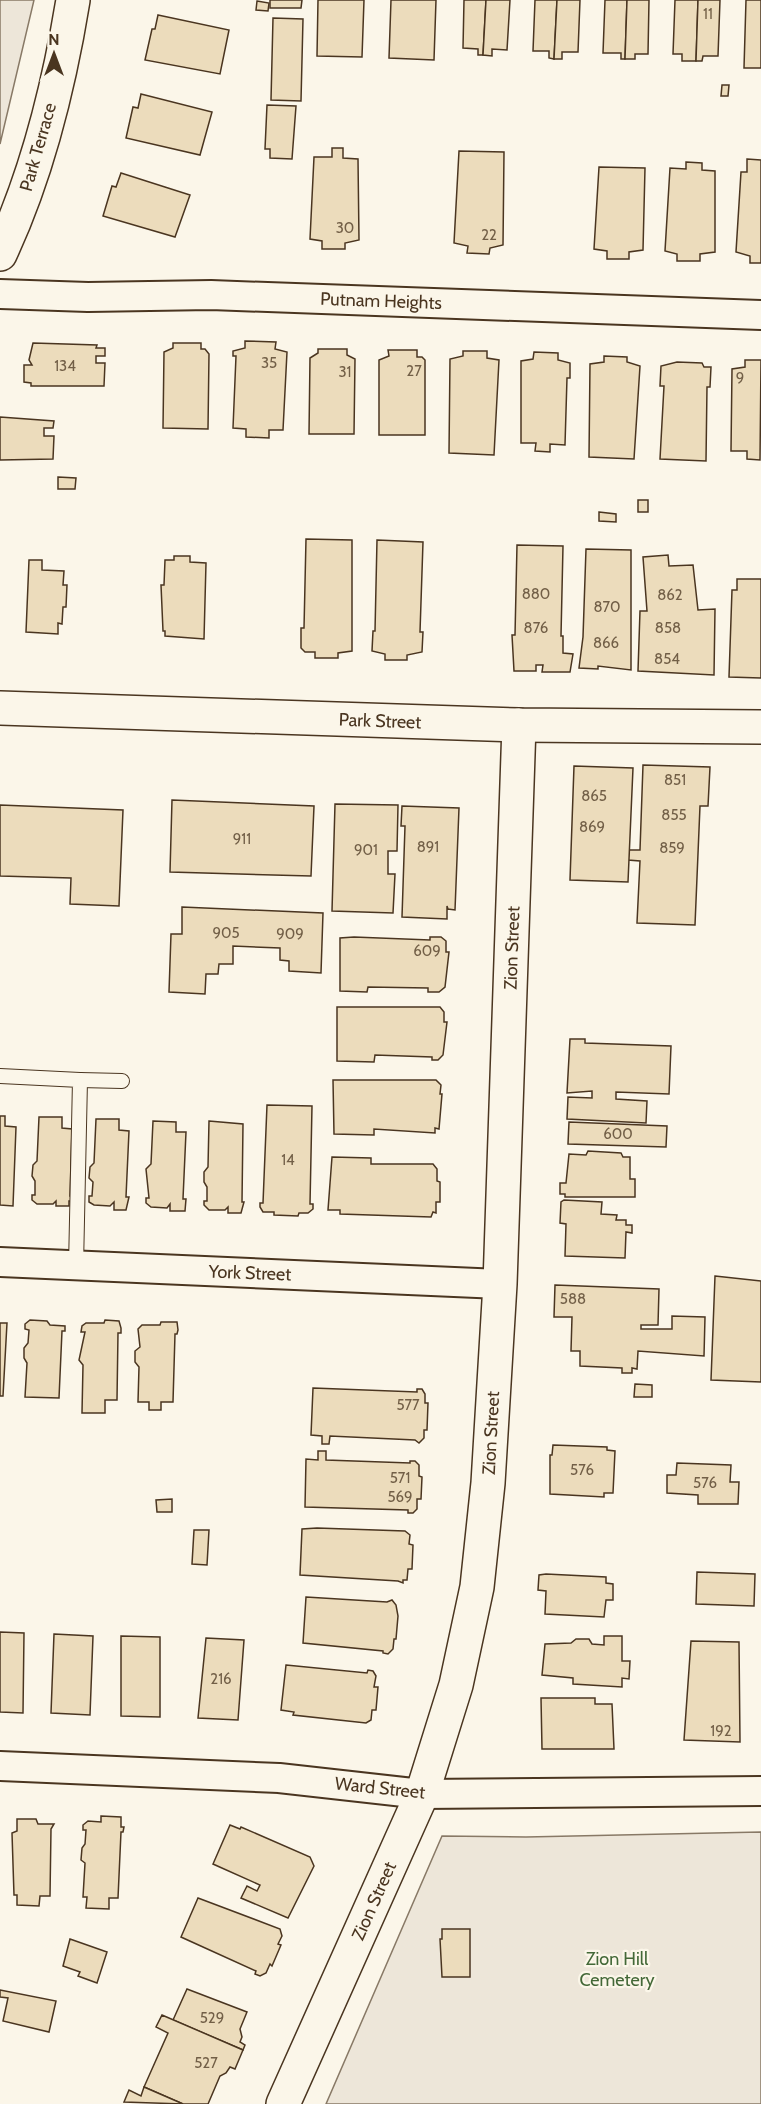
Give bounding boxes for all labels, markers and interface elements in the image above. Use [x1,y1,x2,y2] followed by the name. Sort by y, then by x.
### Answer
[703,5,713,23] house number: 11
[24,24,84,84] north arrow
[48,30,60,49] text: N
[15,100,61,194] street label: Park Terrace
[336,219,354,237] house number: 30
[481,226,497,244] house number: 22
[320,288,442,314] street label: Putnam Heights
[261,354,277,372] house number: 35
[54,357,76,375] house number: 134
[406,362,422,380] house number: 27
[338,363,352,381] house number: 31
[736,369,744,387] house number: 9
[522,585,550,603] house number: 880
[657,586,683,604] house number: 862
[594,598,620,616] house number: 870
[524,619,548,637] house number: 876
[655,619,681,637] house number: 858
[593,634,619,652] house number: 866
[654,650,680,668] house number: 854
[338,709,422,733] street label: Park Street
[664,771,686,789] house number: 851
[581,787,607,805] house number: 865
[661,806,687,824] house number: 855
[579,818,605,836] house number: 869
[233,830,251,848] house number: 911
[417,838,439,856] house number: 891
[659,839,685,857] house number: 859
[354,841,378,859] house number: 901
[500,906,524,990] street label: Zion Street
[212,924,240,942] house number: 905
[276,925,304,943] house number: 909
[413,942,441,960] house number: 609
[603,1125,633,1143] house number: 600
[281,1151,295,1169] house number: 14
[207,1261,292,1285] street label: York Street
[560,1290,586,1308] house number: 588
[478,1391,504,1475] street label: Zion Street
[396,1396,420,1414] house number: 577
[570,1461,594,1479] house number: 576
[390,1469,410,1487] house number: 571
[693,1474,717,1492] house number: 576
[387,1488,413,1506] house number: 569
[210,1670,232,1688] house number: 216
[710,1722,732,1740] house number: 192
[334,1772,426,1804] street label: Ward Street
[347,1858,401,1944] street label: Zion Street
[579,1948,655,1991] park label: Zion Hill Cemetery
[200,2009,224,2027] house number: 529
[194,2054,218,2072] house number: 527

